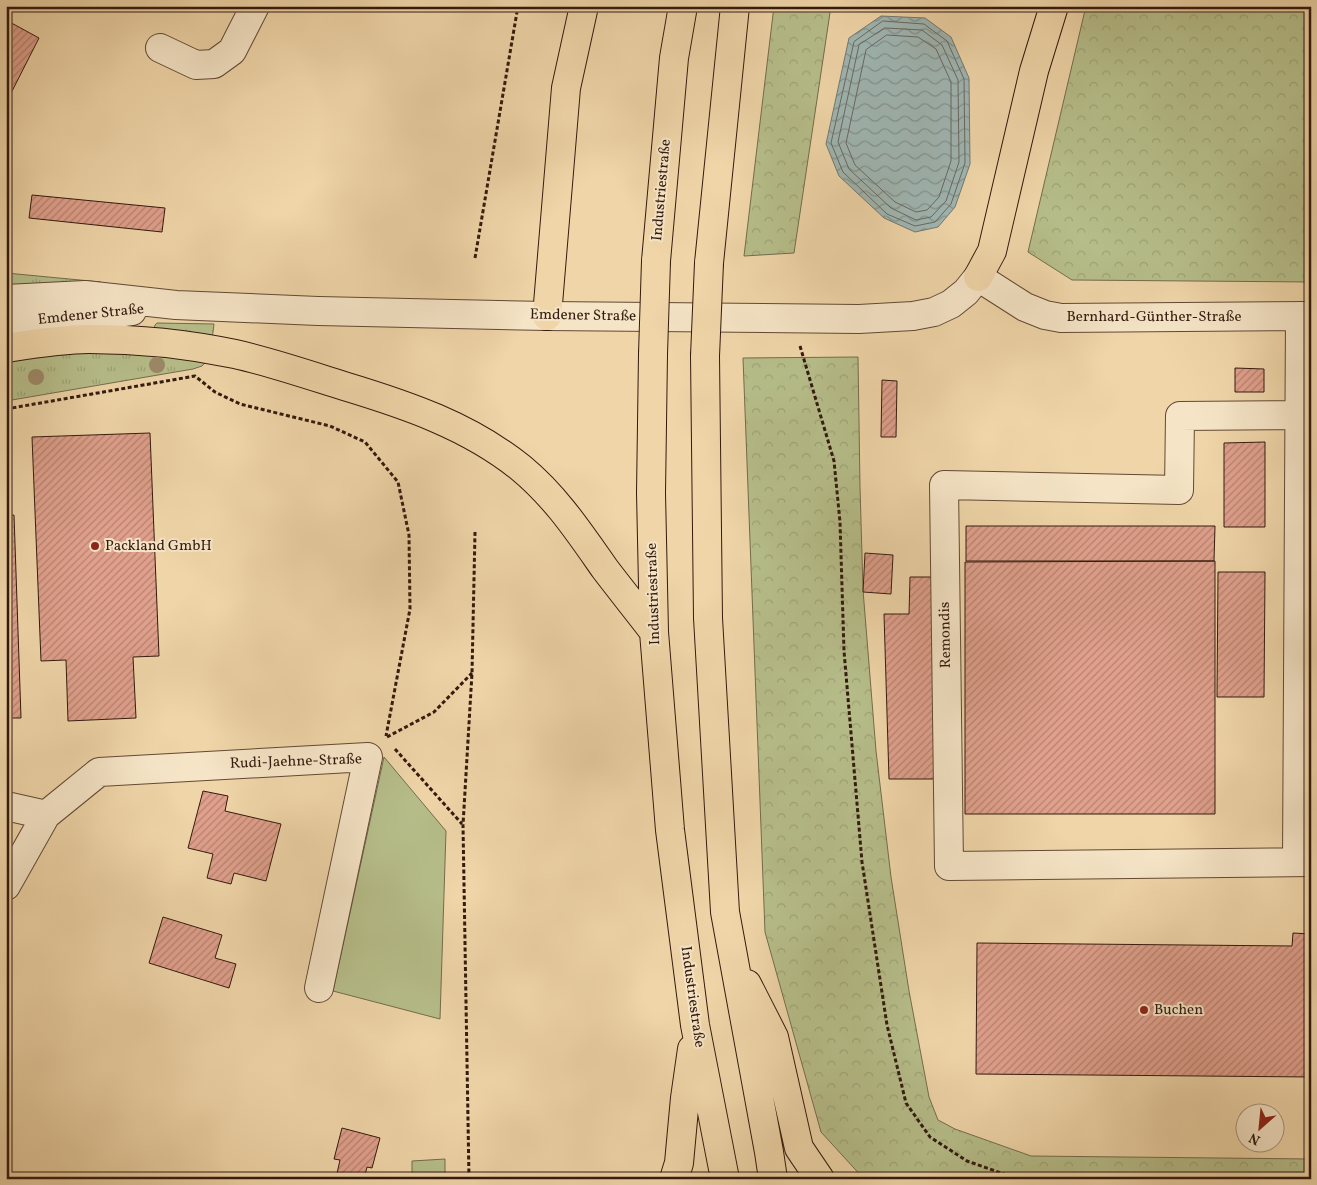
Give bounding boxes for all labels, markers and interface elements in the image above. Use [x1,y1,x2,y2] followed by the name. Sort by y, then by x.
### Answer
[647,138,677,242] street label: Industriestraße
[37,299,145,331] street label: Emdener Straße
[530,305,636,327] street label: Emdener Straße
[1066,307,1242,328] street label: Bernhard-Günther-Straße
[105,536,212,557] place label: Packland GmbH
[89,540,101,552] marker: Packland GmbH
[642,543,666,645] street label: Industriestraße
[935,601,957,669] street label: Remondis
[230,749,362,775] street label: Rudi-Jaehne-Straße
[674,945,710,1049] street label: Industriestraße
[1154,1000,1203,1021] place label: Buchen
[1138,1004,1150,1016] marker: Buchen
[1234,1102,1284,1152] north arrow
[1246,1127,1264,1149] text: N

